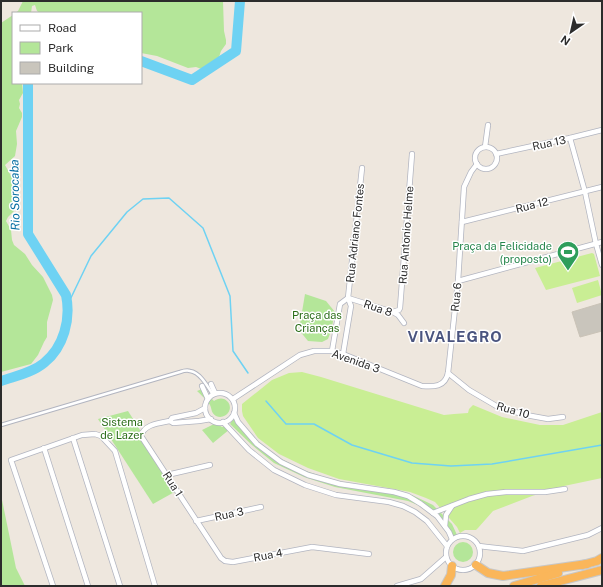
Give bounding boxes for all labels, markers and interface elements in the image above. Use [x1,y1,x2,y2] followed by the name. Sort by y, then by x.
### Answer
[12,12,142,84] legend
[551,12,591,52] north arrow
[48,21,76,35] text: Road
[558,33,572,48] text: N
[48,41,74,55] text: Park
[48,61,94,75] text: Building
[531,134,567,152] street label: Rua 13
[7,159,23,231] water label: Rio Sorocaba
[344,182,366,283] street label: Rua Adriano Fontes
[397,186,415,284] street label: Rua Antonio Helme
[514,195,550,215] street label: Rua 12
[555,239,581,272] sports icon: Praça da Felicidade (proposto)
[452,240,552,265] place label: Praça da Felicidade (proposto)
[448,282,464,312] street label: Rua 6
[362,298,394,318] street label: Rua 8
[292,309,342,335] park label: Praça das Crianças
[407,328,503,345] district label: VIVALEGRO
[330,347,382,375] street label: Avenida 3
[495,400,531,420] street label: Rua 10
[100,416,144,441] park label: Sistema de Lazer
[161,469,185,499] street label: Rua 1
[213,505,245,523] street label: Rua 3
[252,546,284,564] street label: Rua 4

